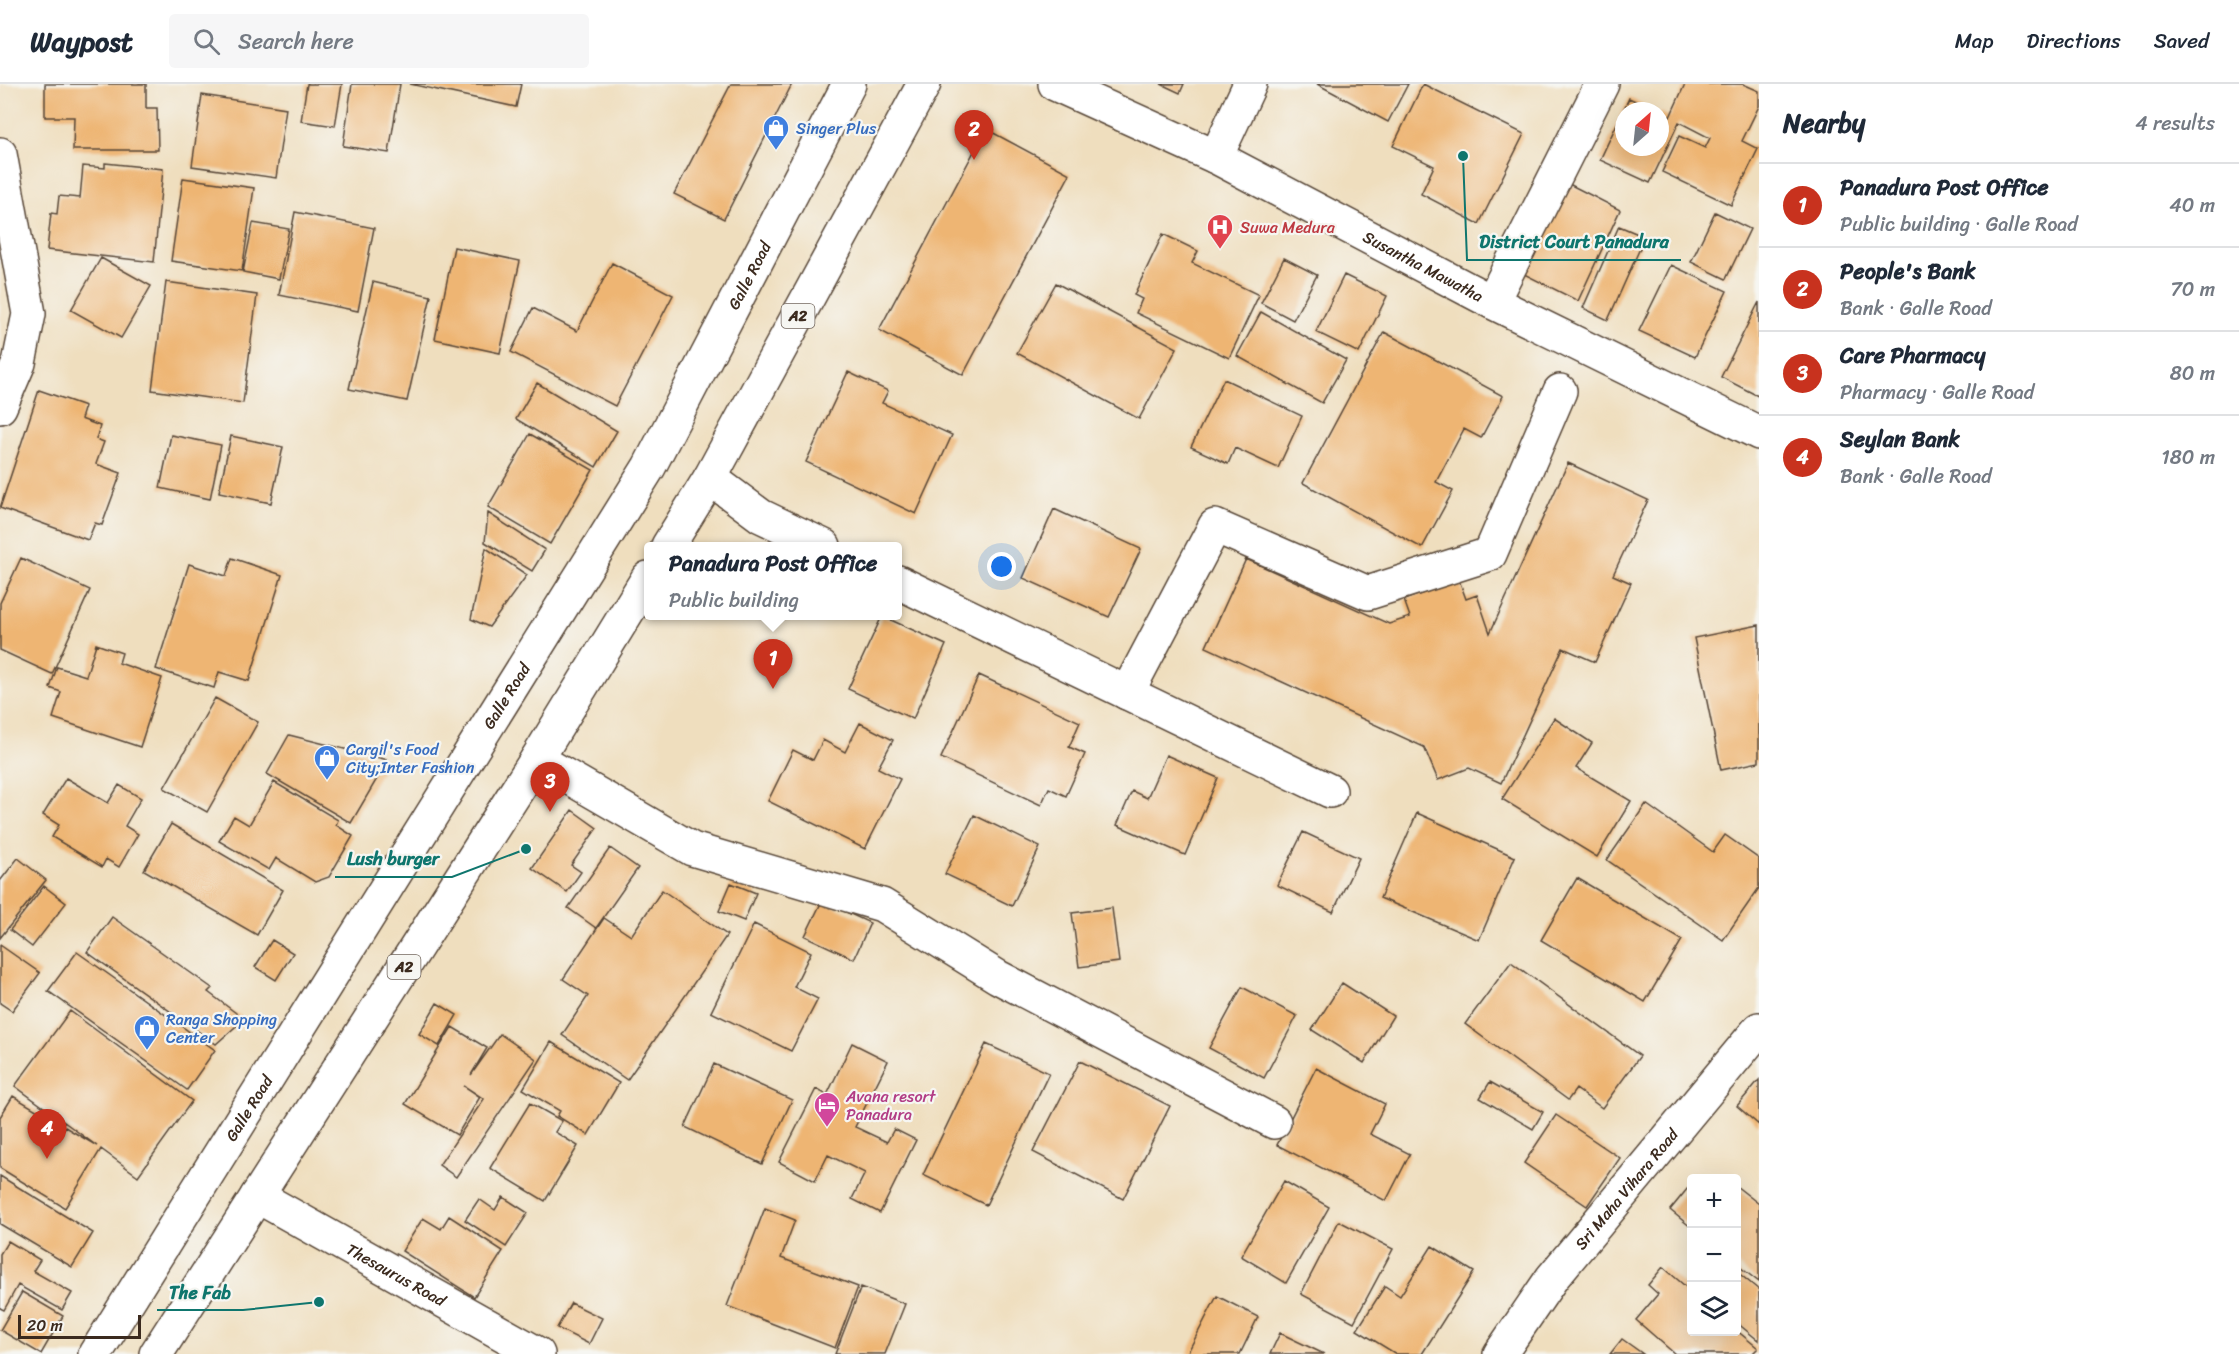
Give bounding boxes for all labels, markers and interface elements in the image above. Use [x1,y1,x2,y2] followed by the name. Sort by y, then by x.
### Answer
[169,14,589,68] search box
[30,17,133,66] text: Waypost
[238,22,354,61] text: Search here
[1955,22,1993,60] text: Map
[2026,22,2121,60] text: Directions
[2154,22,2209,60] text: Saved
[190,25,223,58] icon: search
[1783,100,1865,146] text: Nearby
[1615,102,1669,156] north arrow
[2135,106,2215,141] text: 4 results
[954,110,994,160] pin: 2
[761,113,791,151] shop icon: Singer Plus
[796,114,877,143] place label: Singer Plus
[1840,168,2049,207] text: Panadura Post Office
[1798,188,1807,223] text: 1
[2169,188,2215,223] text: 40 m
[1840,207,2078,242] text: Public building · Galle Road
[1205,212,1235,250] hospital icon: Suwa Medura
[1240,213,1336,242] place label: Suwa Medura
[1358,223,1489,310] street label: Susantha Mawatha
[1467,224,1681,260] callout: District Court Panadura
[1479,226,1670,258] text: District Court Panadura
[720,235,780,315] street label: Galle Road
[1840,252,1976,291] text: People's Bank
[1797,272,1808,307] text: 2
[2170,272,2215,307] text: 70 m
[1840,291,1992,326] text: Bank · Galle Road
[782,304,814,328] road number: A2
[1840,336,1986,375] text: Care Pharmacy
[1797,356,1808,391] text: 3
[2170,356,2215,391] text: 80 m
[1840,375,2034,410] text: Pharmacy · Galle Road
[1840,420,1960,459] text: Seylan Bank
[1796,440,1809,475] text: 4
[2161,440,2215,475] text: 180 m
[1840,459,1992,494] text: Bank · Galle Road
[644,542,902,620] popup
[669,544,877,583] text: Panadura Post Office
[987,552,1016,581] your location
[669,583,799,618] text: Public building
[754,640,792,689] pin: 1
[475,656,539,735] street label: Galle Road
[346,735,475,782] place label: Cargil's Food City;Inter Fashion
[312,743,342,781] shop icon: Cargil's Food City;Inter Fashion
[530,762,570,812] pin: 3
[335,841,452,877] callout: Lush burger
[347,843,441,875] text: Lush burger
[388,955,420,979] road number: A2
[166,1005,277,1052] place label: Ranga Shopping Center
[132,1013,162,1051] shop icon: Ranga Shopping Center
[217,1068,282,1147] street label: Galle Road
[845,1082,936,1129] place label: Avana resort Panadura
[812,1090,842,1128] hotel icon: Avana resort Panadura
[28,1110,66,1159] pin: 4
[1567,1121,1687,1257] street label: Sri Maha Vihara Road
[1687,1174,1741,1336] map controls
[1687,1174,1741,1228] button: +
[1687,1228,1741,1282] button: −
[341,1235,453,1315] street label: Thesaurus Road
[157,1274,243,1310] callout: The Fab
[169,1277,231,1309] text: The Fab
[1687,1282,1741,1336] button: layers
[27,1311,63,1340] text: 20 m
[18,1312,141,1340] scale bar

